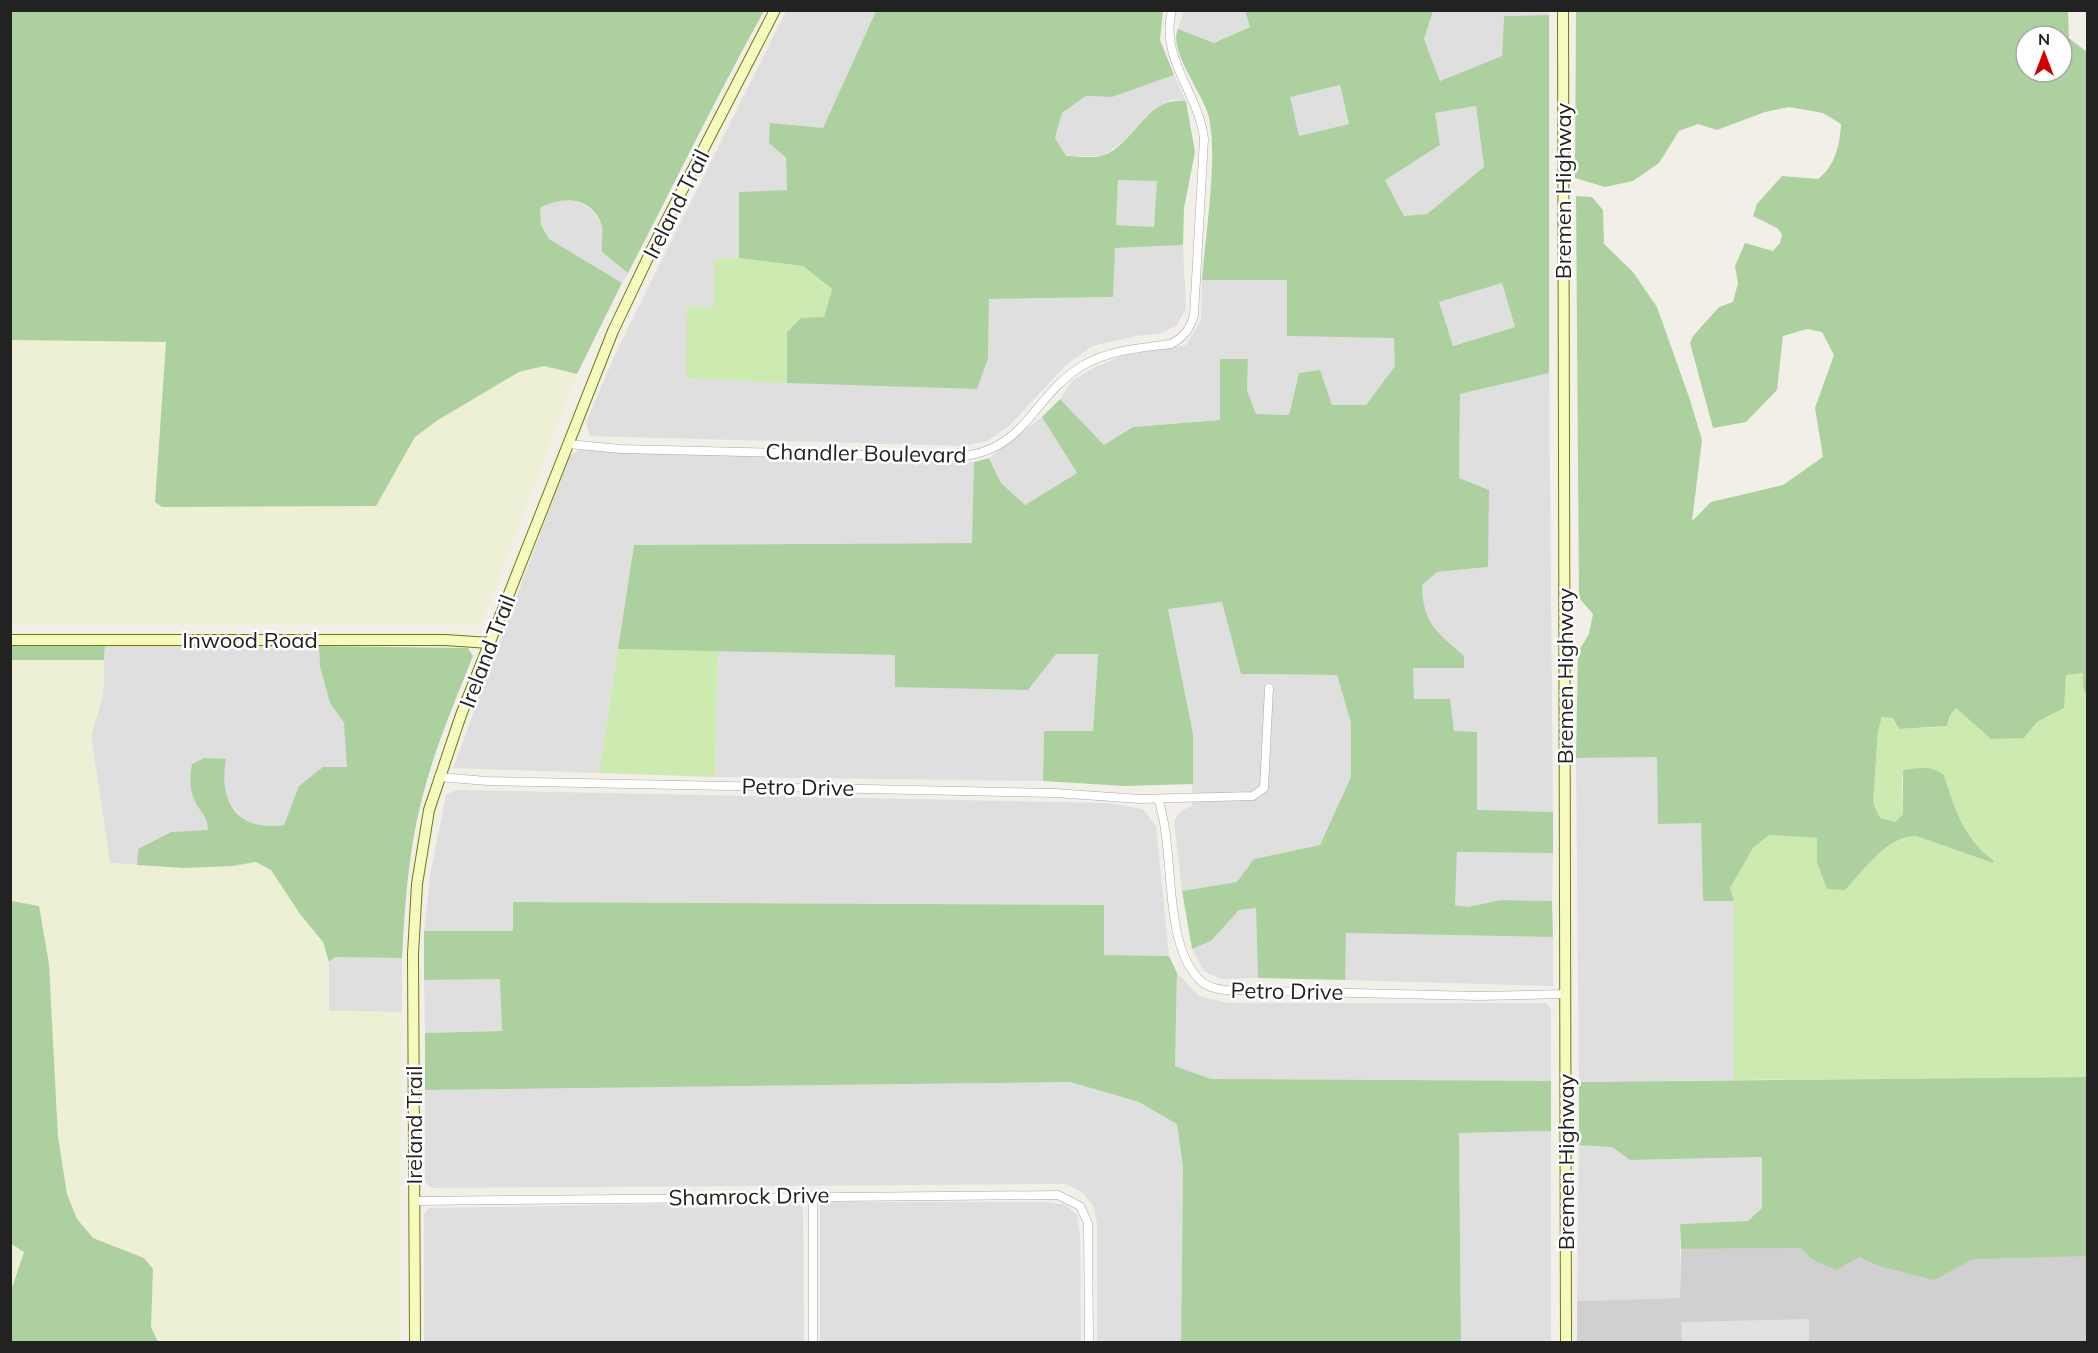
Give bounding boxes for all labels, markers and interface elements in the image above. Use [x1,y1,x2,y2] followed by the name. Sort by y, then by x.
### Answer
[2014,24,2074,84] north arrow
[2038,29,2050,49] text: N
[1549,102,1577,279] street label: Bremen Highway
[637,145,715,263] street label: Ireland Trail
[765,437,967,469] street label: Chandler Boulevard
[1551,587,1579,764] street label: Bremen Highway
[453,590,521,712] street label: Ireland Trail
[182,626,318,654] street label: Inwood Road
[741,772,855,802] street label: Petro Drive
[1230,976,1344,1006] street label: Petro Drive
[400,1066,428,1184] street label: Ireland Trail
[1552,1073,1580,1250] street label: Bremen Highway
[668,1181,830,1211] street label: Shamrock Drive

